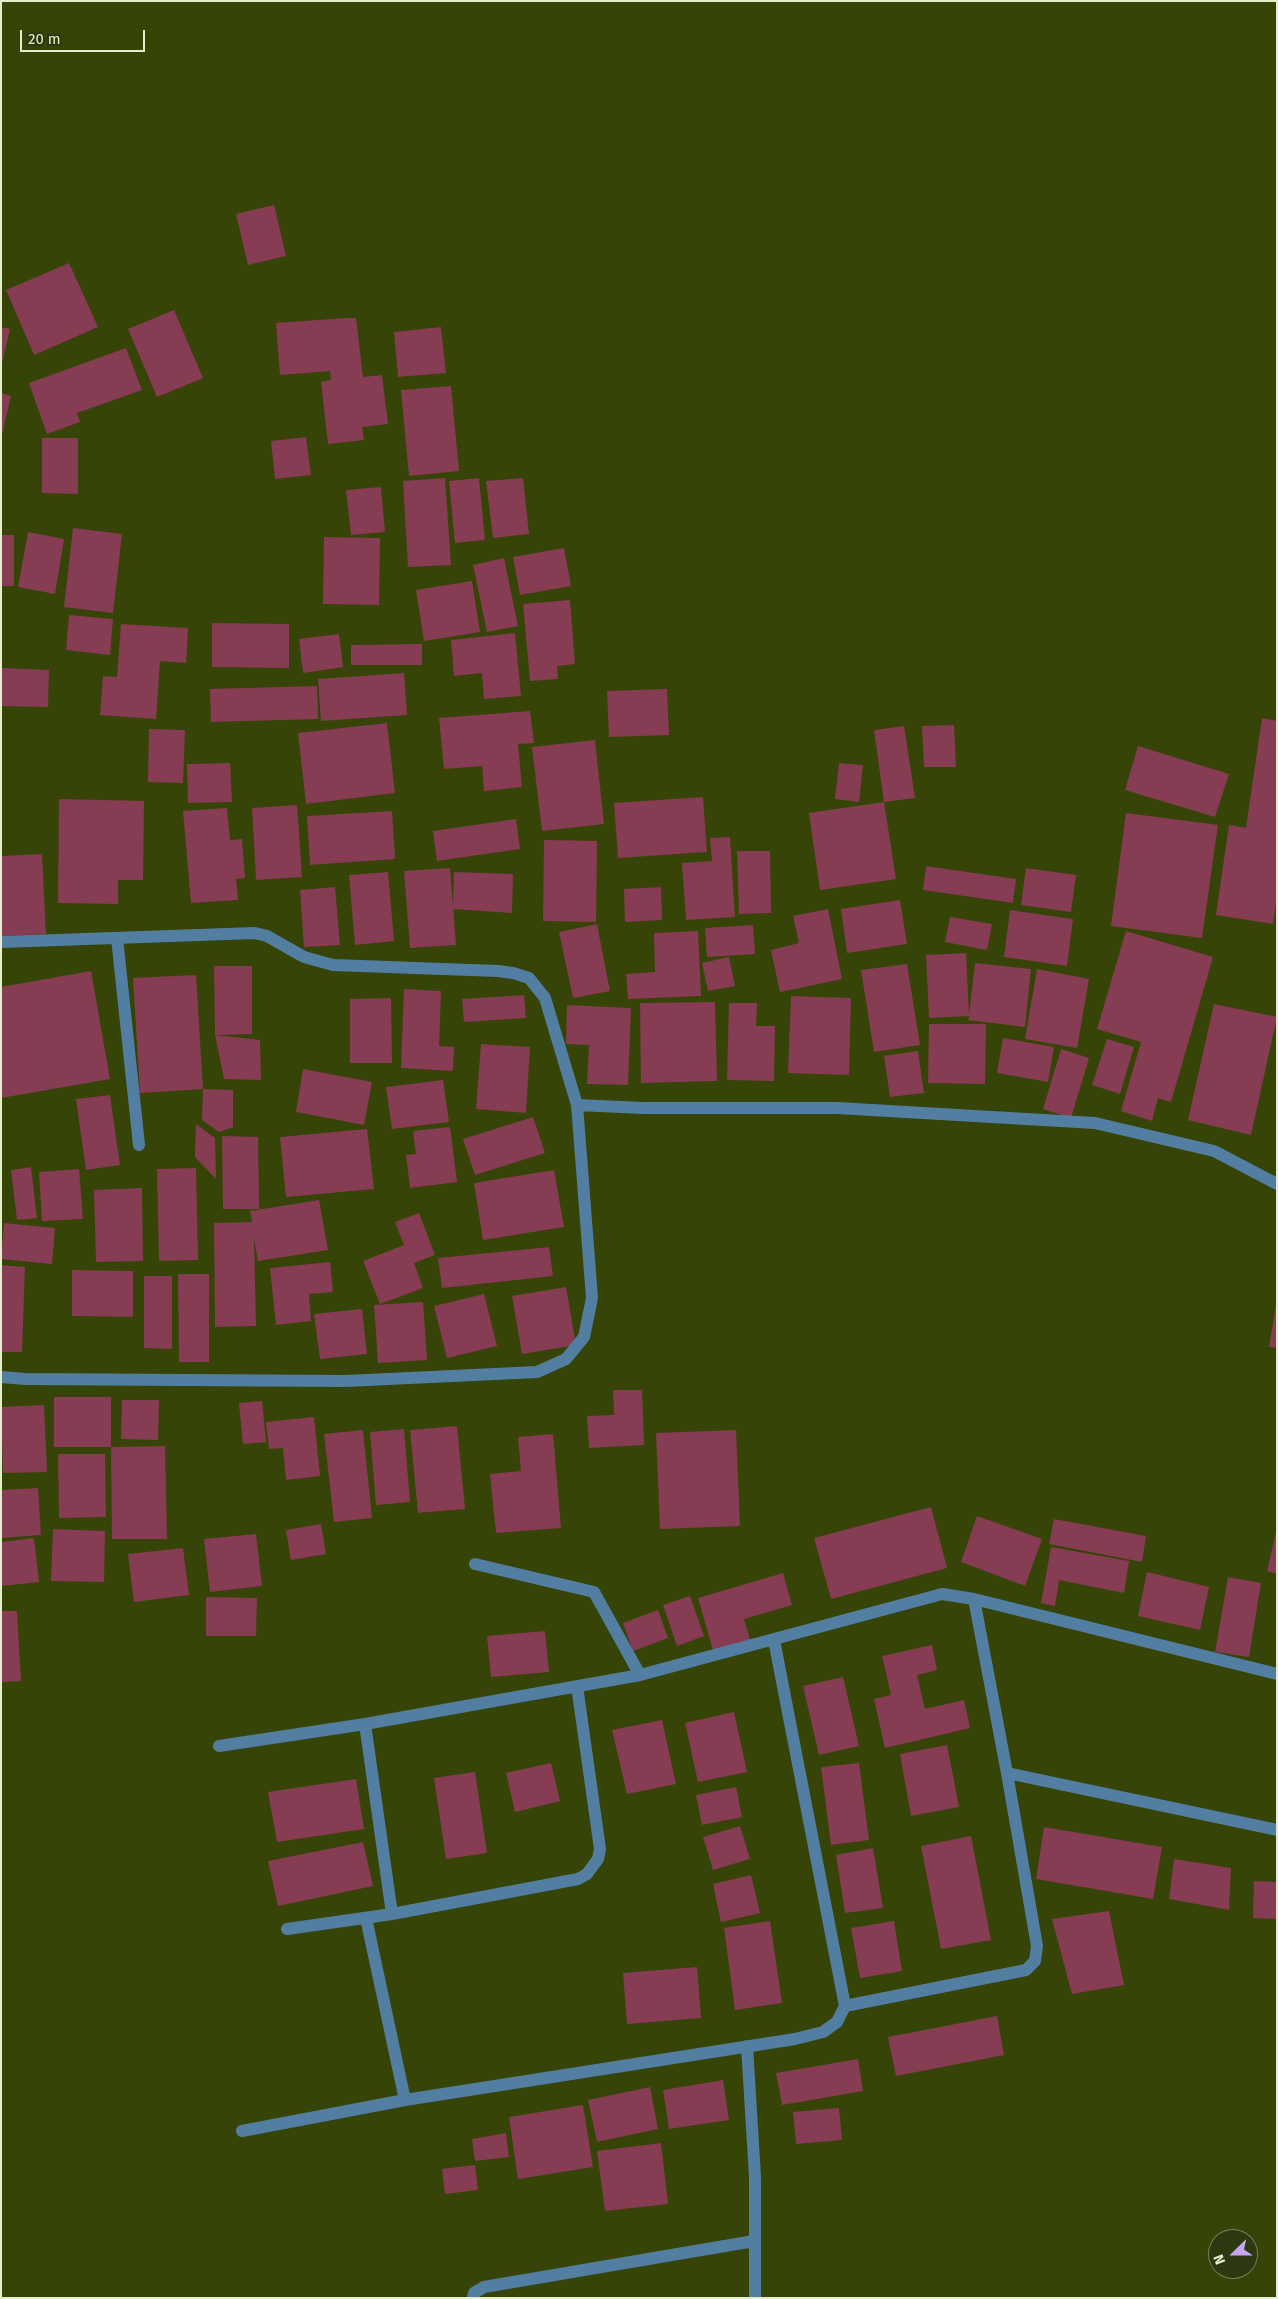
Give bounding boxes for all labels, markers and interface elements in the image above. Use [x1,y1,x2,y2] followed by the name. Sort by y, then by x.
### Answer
[22,20,148,52] scale bar
[28,30,61,48] text: 20 m
[1208,2229,1258,2279] north arrow
[1210,2252,1229,2267] text: N

